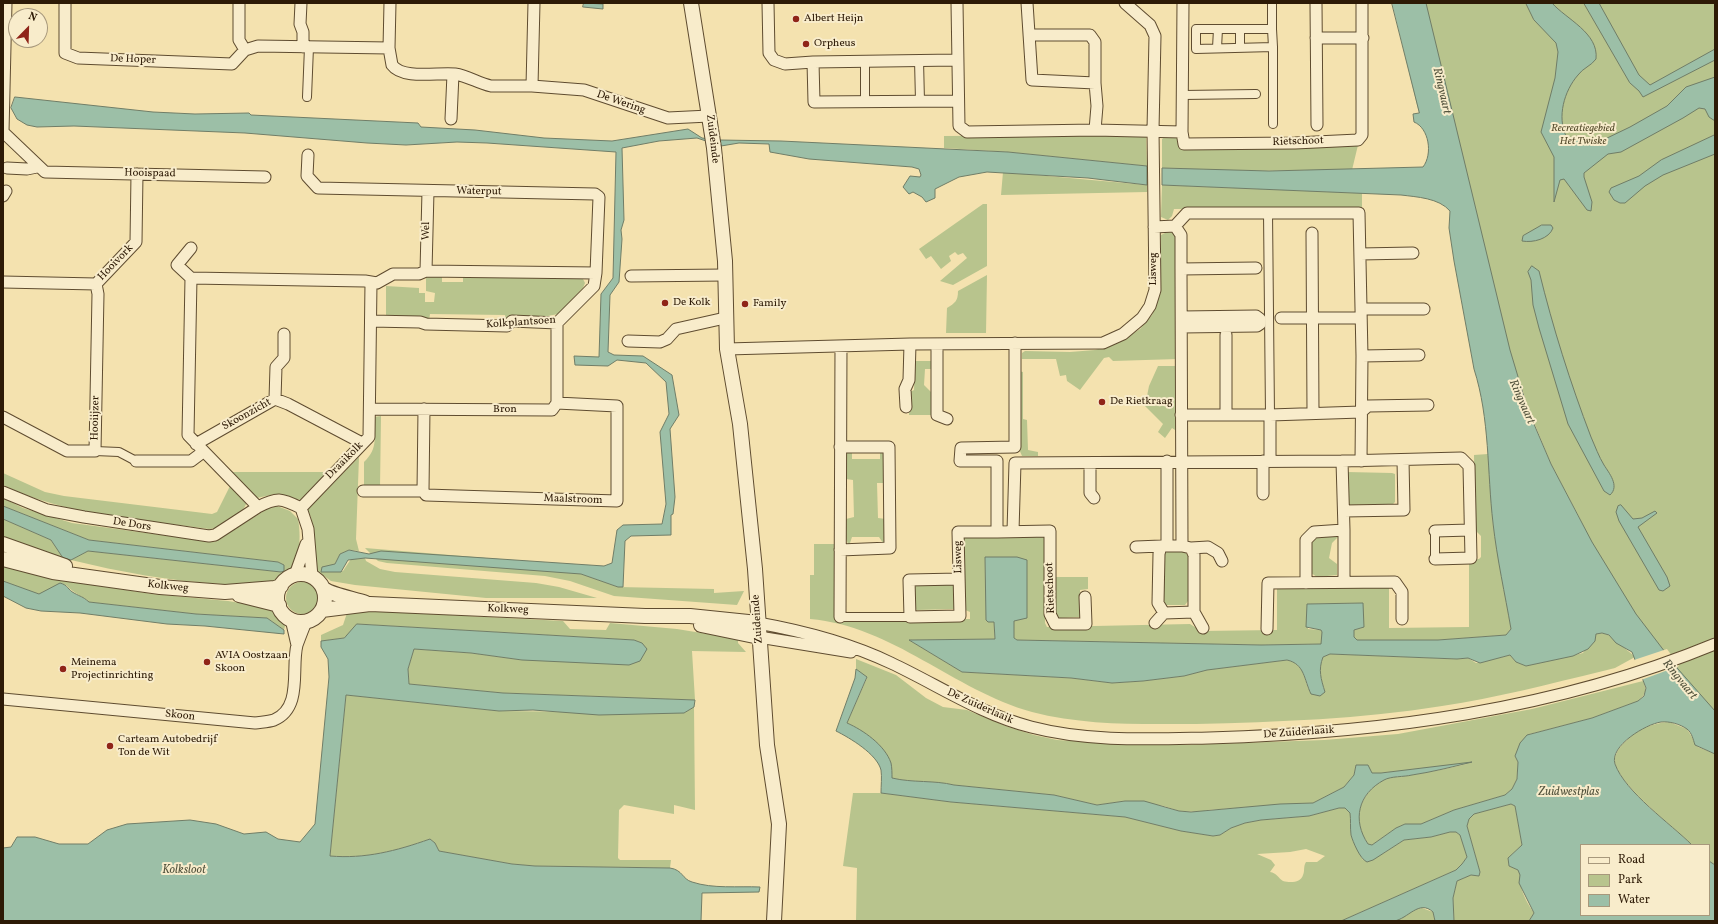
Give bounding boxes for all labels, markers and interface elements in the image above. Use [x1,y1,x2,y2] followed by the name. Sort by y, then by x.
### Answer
[8,8,48,48] north arrow
[26,9,39,26] text: N
[804,12,863,26] place label: Albert Heijn
[791,14,801,24] marker: Albert Heijn
[814,37,856,51] place label: Orpheus
[801,39,811,49] marker: Orpheus
[110,53,156,67] street label: De Hoper
[1429,66,1453,116] water label: Ringvaart
[595,88,647,118] street label: De Wering
[702,114,722,164] street label: Zuideinde
[1551,122,1615,148] park label: Recreatiegebied Het Twiske
[1272,135,1324,149] street label: Rietschoot
[124,167,176,181] street label: Hooispaad
[456,185,502,199] street label: Waterput
[420,222,434,240] street label: Wel
[95,242,137,284] street label: Hooivork
[1147,252,1161,286] street label: Lisweg
[673,296,710,310] place label: De Kolk
[753,297,786,311] place label: Family
[660,298,670,308] marker: De Kolk
[740,299,750,309] marker: Family
[486,314,556,332] street label: Kolkplantsoen
[1505,377,1537,427] water label: Ringvaart
[89,395,103,441] street label: Hooiijzer
[1110,395,1173,409] place label: De Rietkraag
[220,396,274,434] street label: Skoonzicht
[1097,397,1107,407] marker: De Rietkraag
[493,403,517,417] street label: Bron
[323,439,367,483] street label: Draaikolk
[543,492,603,508] street label: Maalstroom
[112,515,152,535] street label: De Dors
[952,540,966,574] street label: Lisweg
[1044,562,1058,614] street label: Rietschoot
[147,578,189,596] street label: Kolkweg
[750,594,766,644] street label: Zuideinde
[487,603,529,617] street label: Kolkweg
[215,649,288,675] place label: AVIA Oostzaan Skoon
[71,656,153,682] place label: Meinema Projectinrichting
[202,657,212,667] marker: AVIA Oostzaan Skoon
[1659,657,1699,703] water label: Ringvaart
[58,664,68,674] marker: Meinema Projectinrichting
[945,686,1015,728] street label: De Zuiderlaaik
[164,708,196,724] street label: Skoon
[1263,724,1335,742] street label: De Zuiderlaaik
[118,733,217,759] place label: Carteam Autobedrijf Ton de Wit
[105,741,115,751] marker: Carteam Autobedrijf Ton de Wit
[1539,786,1599,800] water label: Zuidwestplas
[1580,844,1710,916] legend
[1618,852,1645,868] text: Road
[162,864,206,878] water label: Kolksloot
[1618,872,1643,888] text: Park
[1618,892,1650,908] text: Water

